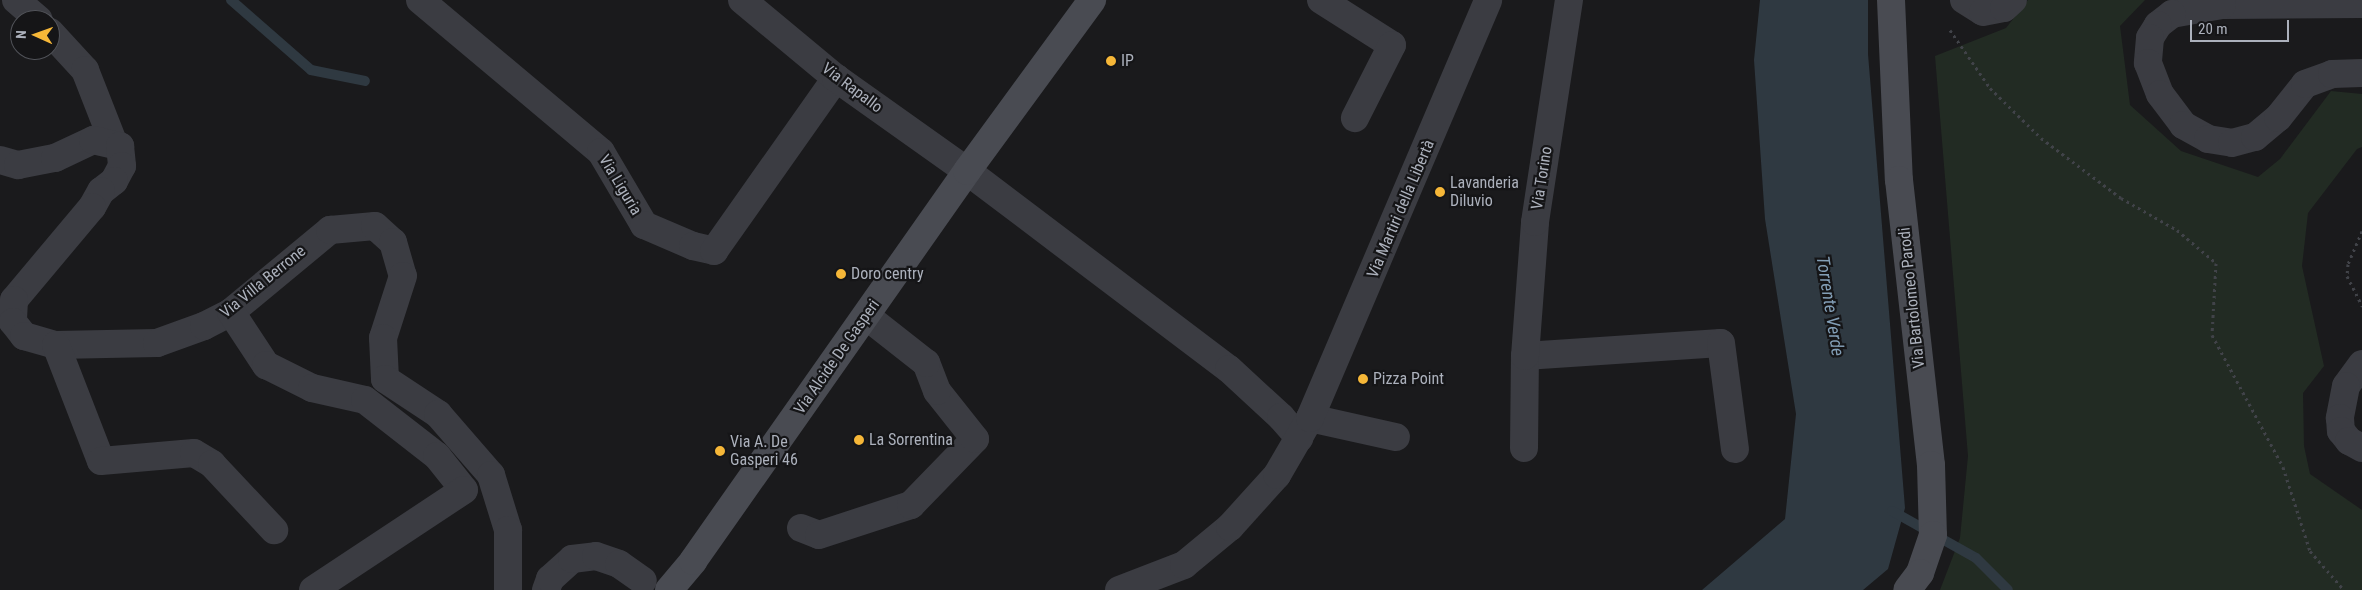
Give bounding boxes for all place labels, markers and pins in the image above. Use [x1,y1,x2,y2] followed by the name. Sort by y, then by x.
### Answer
[1121,51,1134,71] place label: IP
[1105,55,1117,67] marker: IP
[1450,173,1519,211] place label: Lavanderia Diluvio
[1434,186,1446,198] marker: Lavanderia Diluvio
[851,264,924,284] place label: Doro centry
[835,268,847,280] marker: Doro centry
[1373,369,1444,389] place label: Pizza Point
[1357,373,1369,385] marker: Pizza Point
[869,430,953,450] place label: La Sorrentina
[730,432,798,470] place label: Via A. De Gasperi 46
[853,434,865,446] marker: La Sorrentina
[714,445,726,457] marker: Via A. De Gasperi 46

